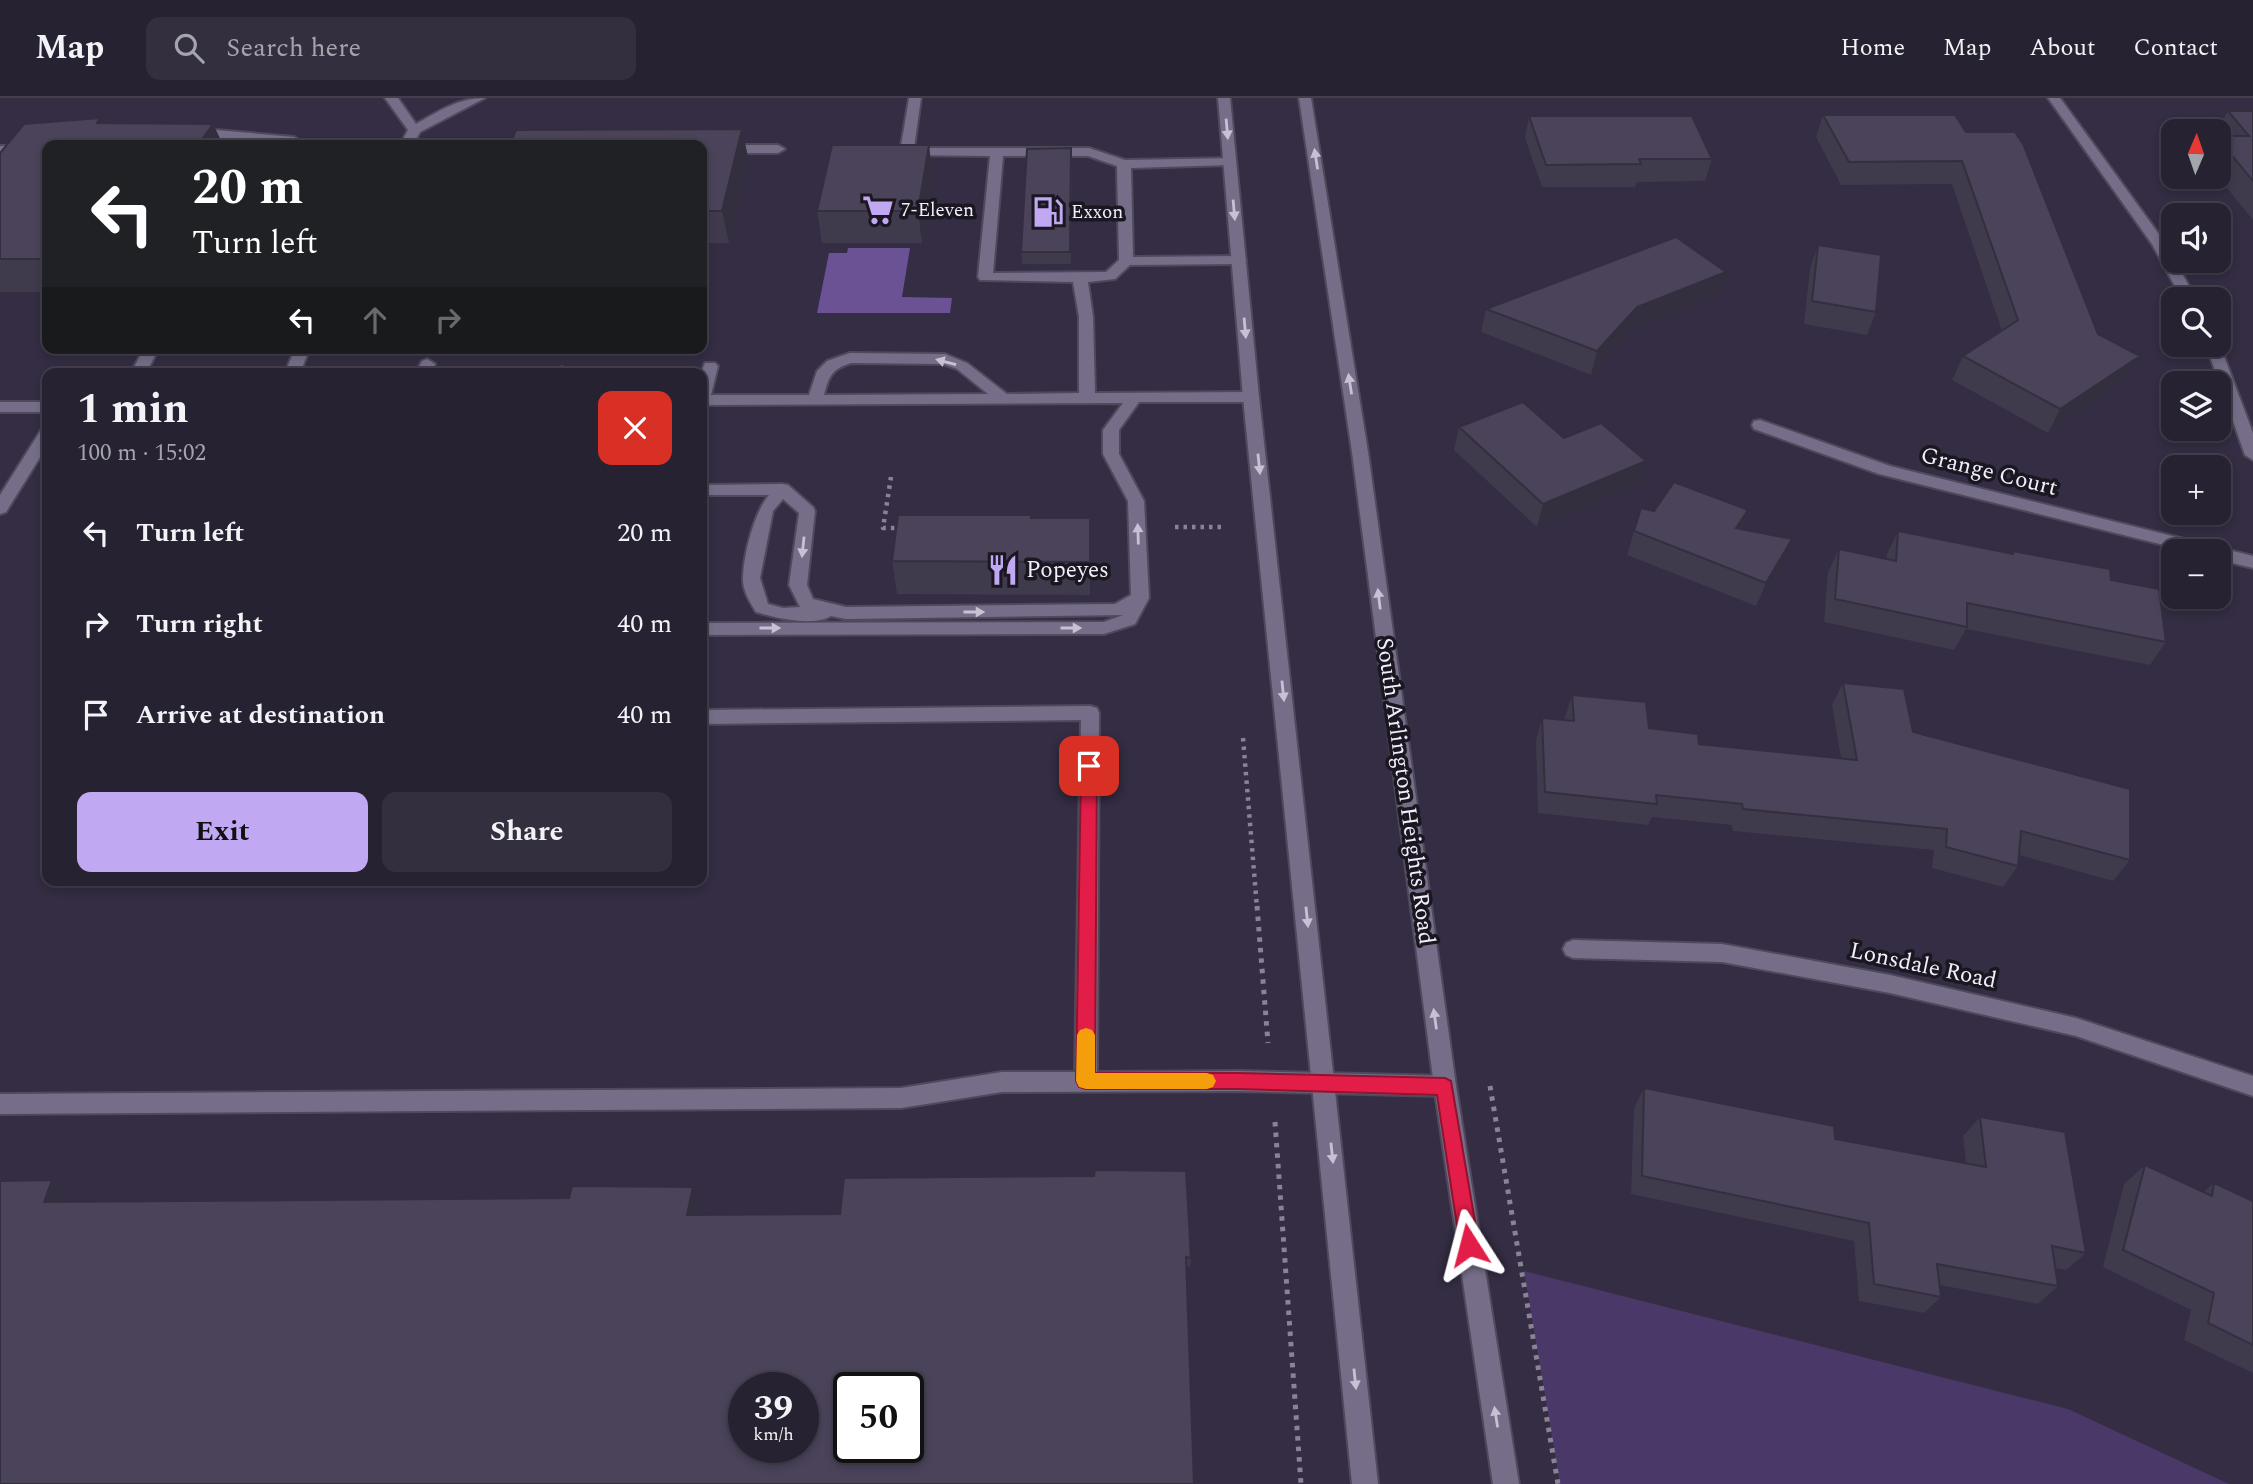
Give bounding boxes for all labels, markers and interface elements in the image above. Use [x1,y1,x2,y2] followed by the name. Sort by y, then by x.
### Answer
[146,17,636,80] search box
[35,23,104,73] text: Map
[226,28,361,68] text: Search here
[170,29,208,67] icon: search
[1840,30,1905,66] text: Home
[1943,30,1991,66] text: Map
[2029,30,2095,66] text: About
[2133,30,2218,66] text: Contact
[1221,118,1232,140] one-way arrow
[2161,119,2231,189] north arrow
[2161,119,2231,609] map controls
[1310,148,1321,170] one-way arrow
[192,151,303,226] text: 20 m
[77,168,168,259] icon: left
[861,193,895,227] supermarket icon: 7-Eleven
[1031,195,1065,229] fuel station icon: Exxon
[901,196,974,225] place label: 7-Eleven
[1071,198,1123,227] place label: Exxon
[1229,199,1240,221] one-way arrow
[2161,203,2231,273] button: sound
[192,219,318,268] text: Turn left
[2161,287,2231,357] button: search
[283,301,321,339] icon: left
[356,301,394,339] icon: ahead
[429,301,467,339] icon: right
[1240,317,1251,339] one-way arrow
[935,356,957,367] one-way arrow
[2161,371,2231,441] button: layers
[1344,373,1355,395] one-way arrow
[77,378,189,441] text: 1 min
[598,391,672,465] button: close
[77,436,206,471] text: 100 m · 15:02
[1917,438,2061,506] street label: Grange Court
[1253,454,1264,476] one-way arrow
[2161,455,2231,525] button: +
[136,513,244,553] text: Turn left
[617,513,672,553] text: 20 m
[77,514,115,552] icon: left
[1132,523,1143,545] one-way arrow
[797,536,808,558] one-way arrow
[2161,539,2231,609] button: −
[986,553,1020,587] restaurant icon: Popeyes
[1026,553,1109,588] place label: Popeyes
[1373,588,1384,610] one-way arrow
[136,604,263,644] text: Turn right
[617,604,672,644] text: 40 m
[77,605,115,643] icon: right
[963,606,985,618] one-way arrow
[1060,622,1082,634] one-way arrow
[759,623,781,634] one-way arrow
[1366,635,1444,947] street label: South Arlington Heights Road
[1277,680,1288,702] one-way arrow
[136,695,385,735] text: Arrive at destination
[617,695,672,735] text: 40 m
[77,696,115,734] icon: arrive
[1059,736,1119,796] pin
[1070,747,1108,785] icon: arrive
[77,792,368,872] button: Exit
[382,792,672,872] button: Share
[1302,906,1313,928] one-way arrow
[1846,933,2000,999] street label: Lonsdale Road
[1430,1008,1441,1030] one-way arrow
[1326,1142,1337,1164] one-way arrow
[1432,1208,1506,1282] position arrow
[1349,1368,1360,1390] one-way arrow
[833,1372,924,1463] speed limit sign: 50
[754,1382,793,1435] text: 39
[1490,1405,1501,1427] one-way arrow
[753,1421,794,1448] text: km/h

